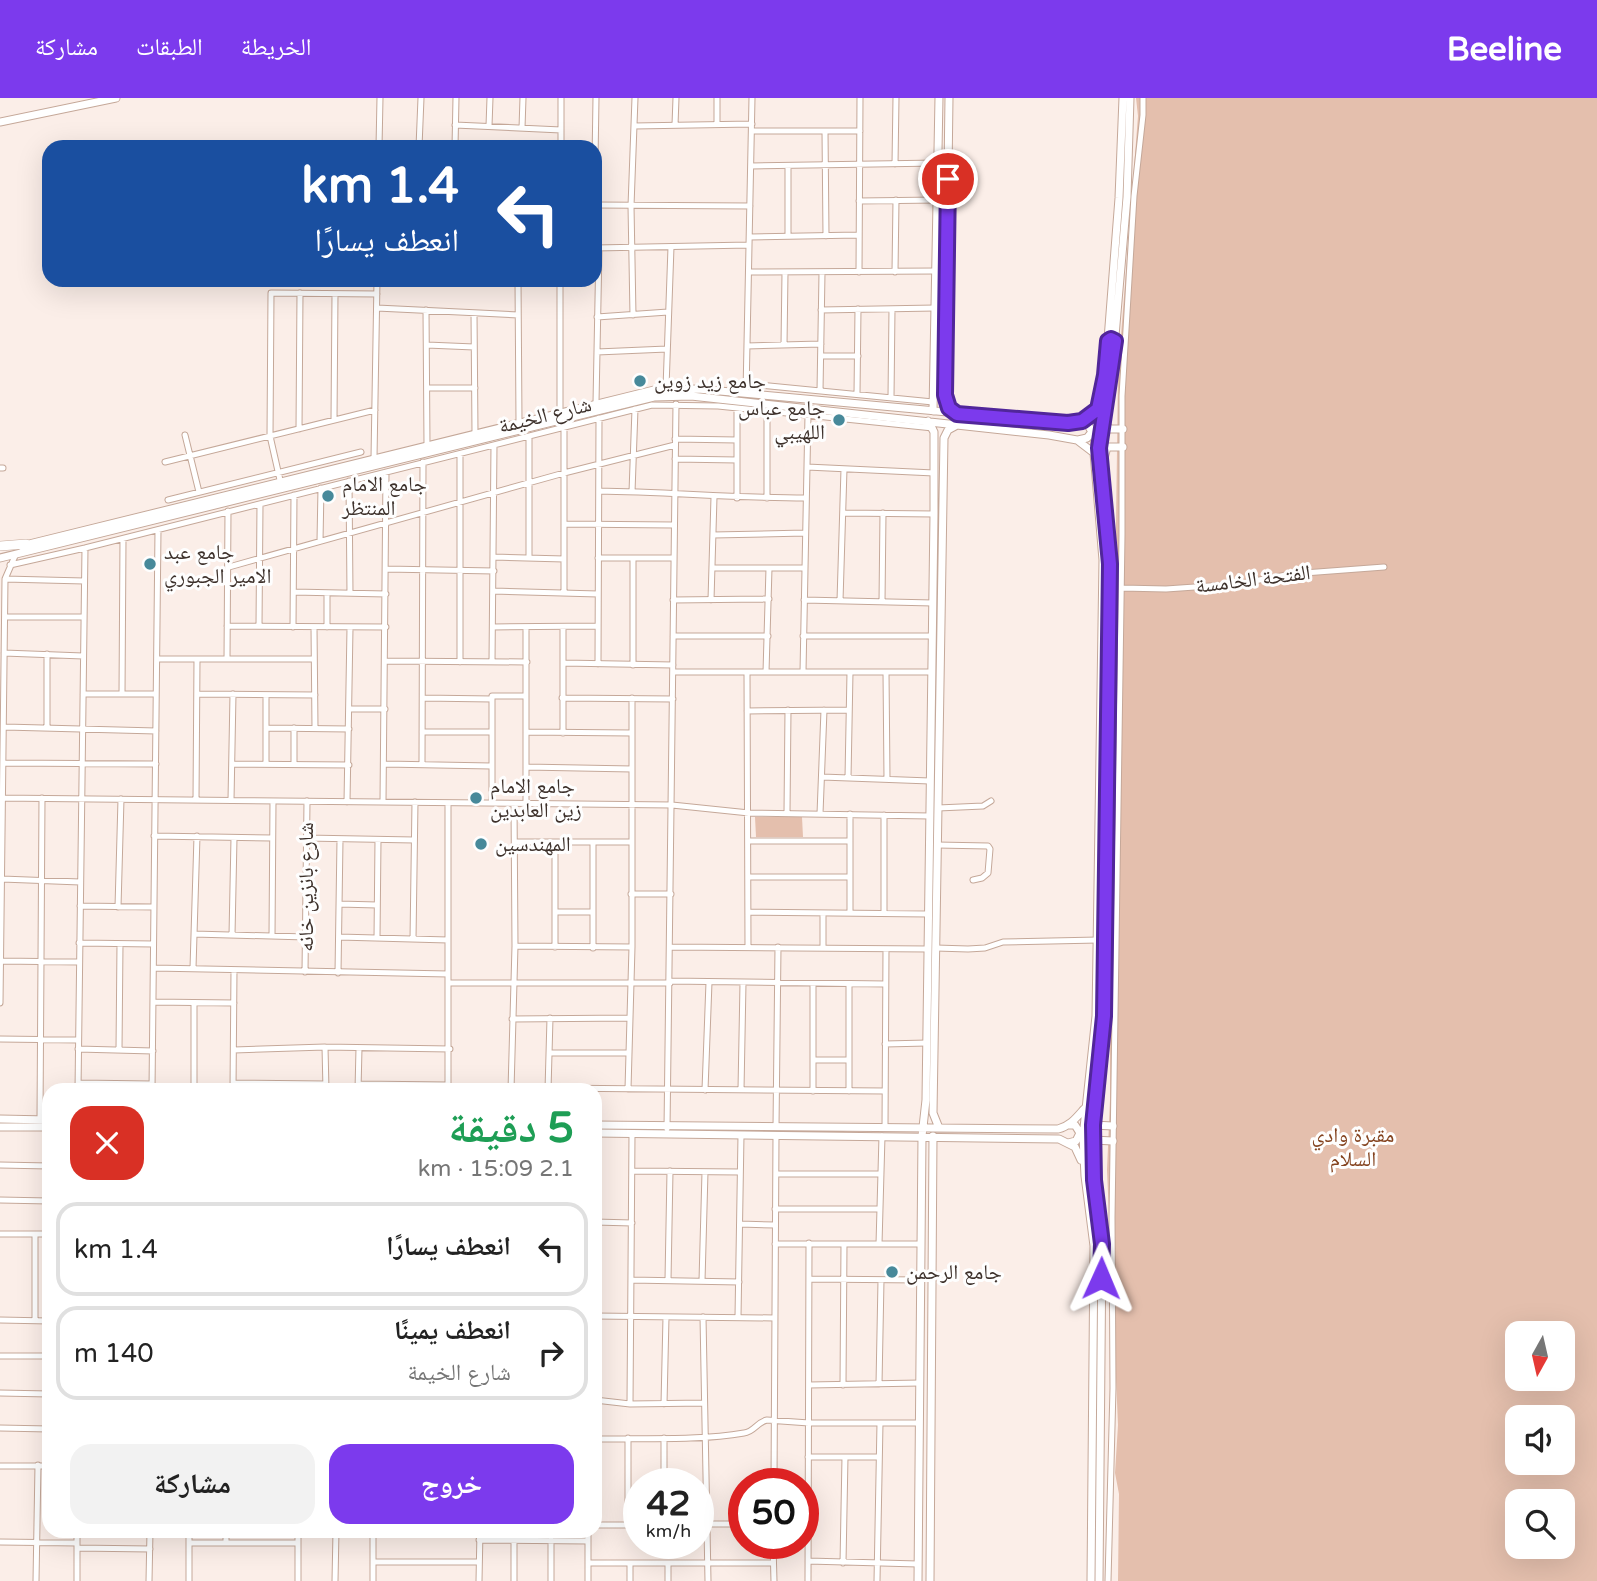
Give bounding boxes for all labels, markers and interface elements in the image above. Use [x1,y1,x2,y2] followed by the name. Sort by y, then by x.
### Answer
[1447,30,1562,69] text: Beeline
[35,33,98,62] text: مشاركة
[136,33,203,62] text: الطبقات
[241,33,311,62] text: الخريطة
[918,149,978,209] pin
[301,157,459,216] text: 1.4 km
[929,160,967,198] icon: arrive
[483,168,574,259] icon: left
[314,222,459,260] text: انعطف يسارًا
[654,369,766,394] place label: جامع زيد زوين
[632,373,648,389] marker: جامع زيد زوين
[496,392,594,439] street label: شارع الخيمة
[738,396,825,448] place label: جامع عباس اللهيبي
[831,412,847,428] marker: جامع عباس اللهيبي
[341,472,427,521] place label: جامع الامام المنتظر
[320,488,336,504] marker: جامع الامام المنتظر
[164,540,271,592] place label: جامع عبد الامير الجبوري
[142,556,158,572] marker: جامع عبد الامير الجبوري
[1194,560,1312,599] street label: الفتحة الخامسة
[490,774,582,823] place label: جامع الامام زين العابدين
[468,790,484,806] marker: جامع الامام زين العابدين
[294,822,319,952] street label: شارع بانزين خانه
[495,832,571,857] place label: المهندسين
[473,836,489,852] marker: المهندسين
[448,1103,574,1154] text: 5 دقيقة
[70,1106,144,1180] button: close
[1312,1123,1394,1173] park label: مقبرة وادي السلام
[418,1155,574,1183] text: 2.1 km · 15:09
[532,1230,570,1268] icon: left
[386,1231,511,1262] text: انعطف يسارًا
[74,1234,158,1265] text: 1.4 km
[1064,1241,1138,1315] position arrow
[906,1260,1002,1285] place label: جامع الرحمن
[884,1264,900,1280] marker: جامع الرحمن
[394,1315,511,1346] text: انعطف يمينًا
[1505,1321,1575,1391] north arrow
[1505,1321,1575,1559] map controls
[532,1334,570,1372] icon: right
[74,1338,154,1369] text: 140 m
[407,1359,511,1387] text: شارع الخيمة
[1505,1405,1575,1475] button: sound
[70,1444,315,1524] button: مشاركة
[329,1444,574,1524] button: خروج
[728,1468,819,1559] speed limit sign: 50
[647,1483,690,1525] text: 42
[1505,1489,1575,1559] button: search
[646,1520,691,1542] text: km/h

